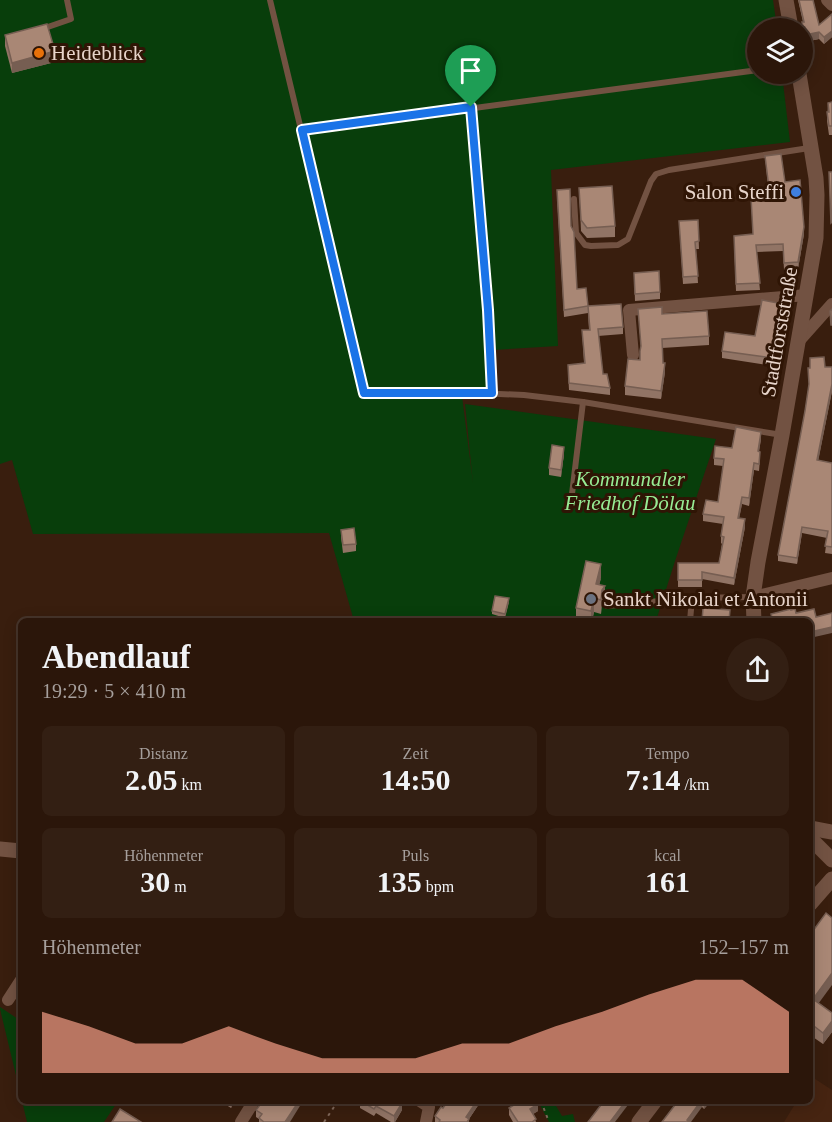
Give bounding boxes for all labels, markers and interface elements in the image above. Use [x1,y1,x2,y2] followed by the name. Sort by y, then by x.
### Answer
[747,18,813,84] map controls
[747,18,813,84] button: layers
[51,41,144,65] place label: Heideblick
[445,45,496,107] pin
[32,46,46,60] marker: Heideblick
[454,54,487,87] icon: arrive
[685,180,784,204] place label: Salon Steffi
[789,185,803,199] marker: Salon Steffi
[756,265,802,399] street label: Stadtforststraße
[563,467,696,515] park label: Kommunaler Friedhof Dölau
[603,587,808,611] place label: Sankt Nikolai et Antonii
[584,592,598,606] marker: Sankt Nikolai et Antonii
[726,638,789,701] button: share
[42,639,191,675] text: Abendlauf
[42,680,186,702] text: 19:29 · 5 × 410 m
[139,745,188,762] text: Distanz
[403,745,428,762] text: Zeit
[645,745,690,762] text: Tempo
[125,763,178,796] text: 2.05
[381,763,451,796] text: 14:50
[626,763,681,796] text: 7:14
[178,776,202,793] text: km
[681,776,709,793] text: /km
[124,847,203,864] text: Höhenmeter
[402,847,429,864] text: Puls
[654,847,681,864] text: kcal
[140,865,170,898] text: 30
[377,865,422,898] text: 135
[645,865,690,898] text: 161
[170,878,187,895] text: m
[422,878,454,895] text: bpm
[42,936,141,958] text: Höhenmeter
[698,936,789,958] text: 152–157 m

